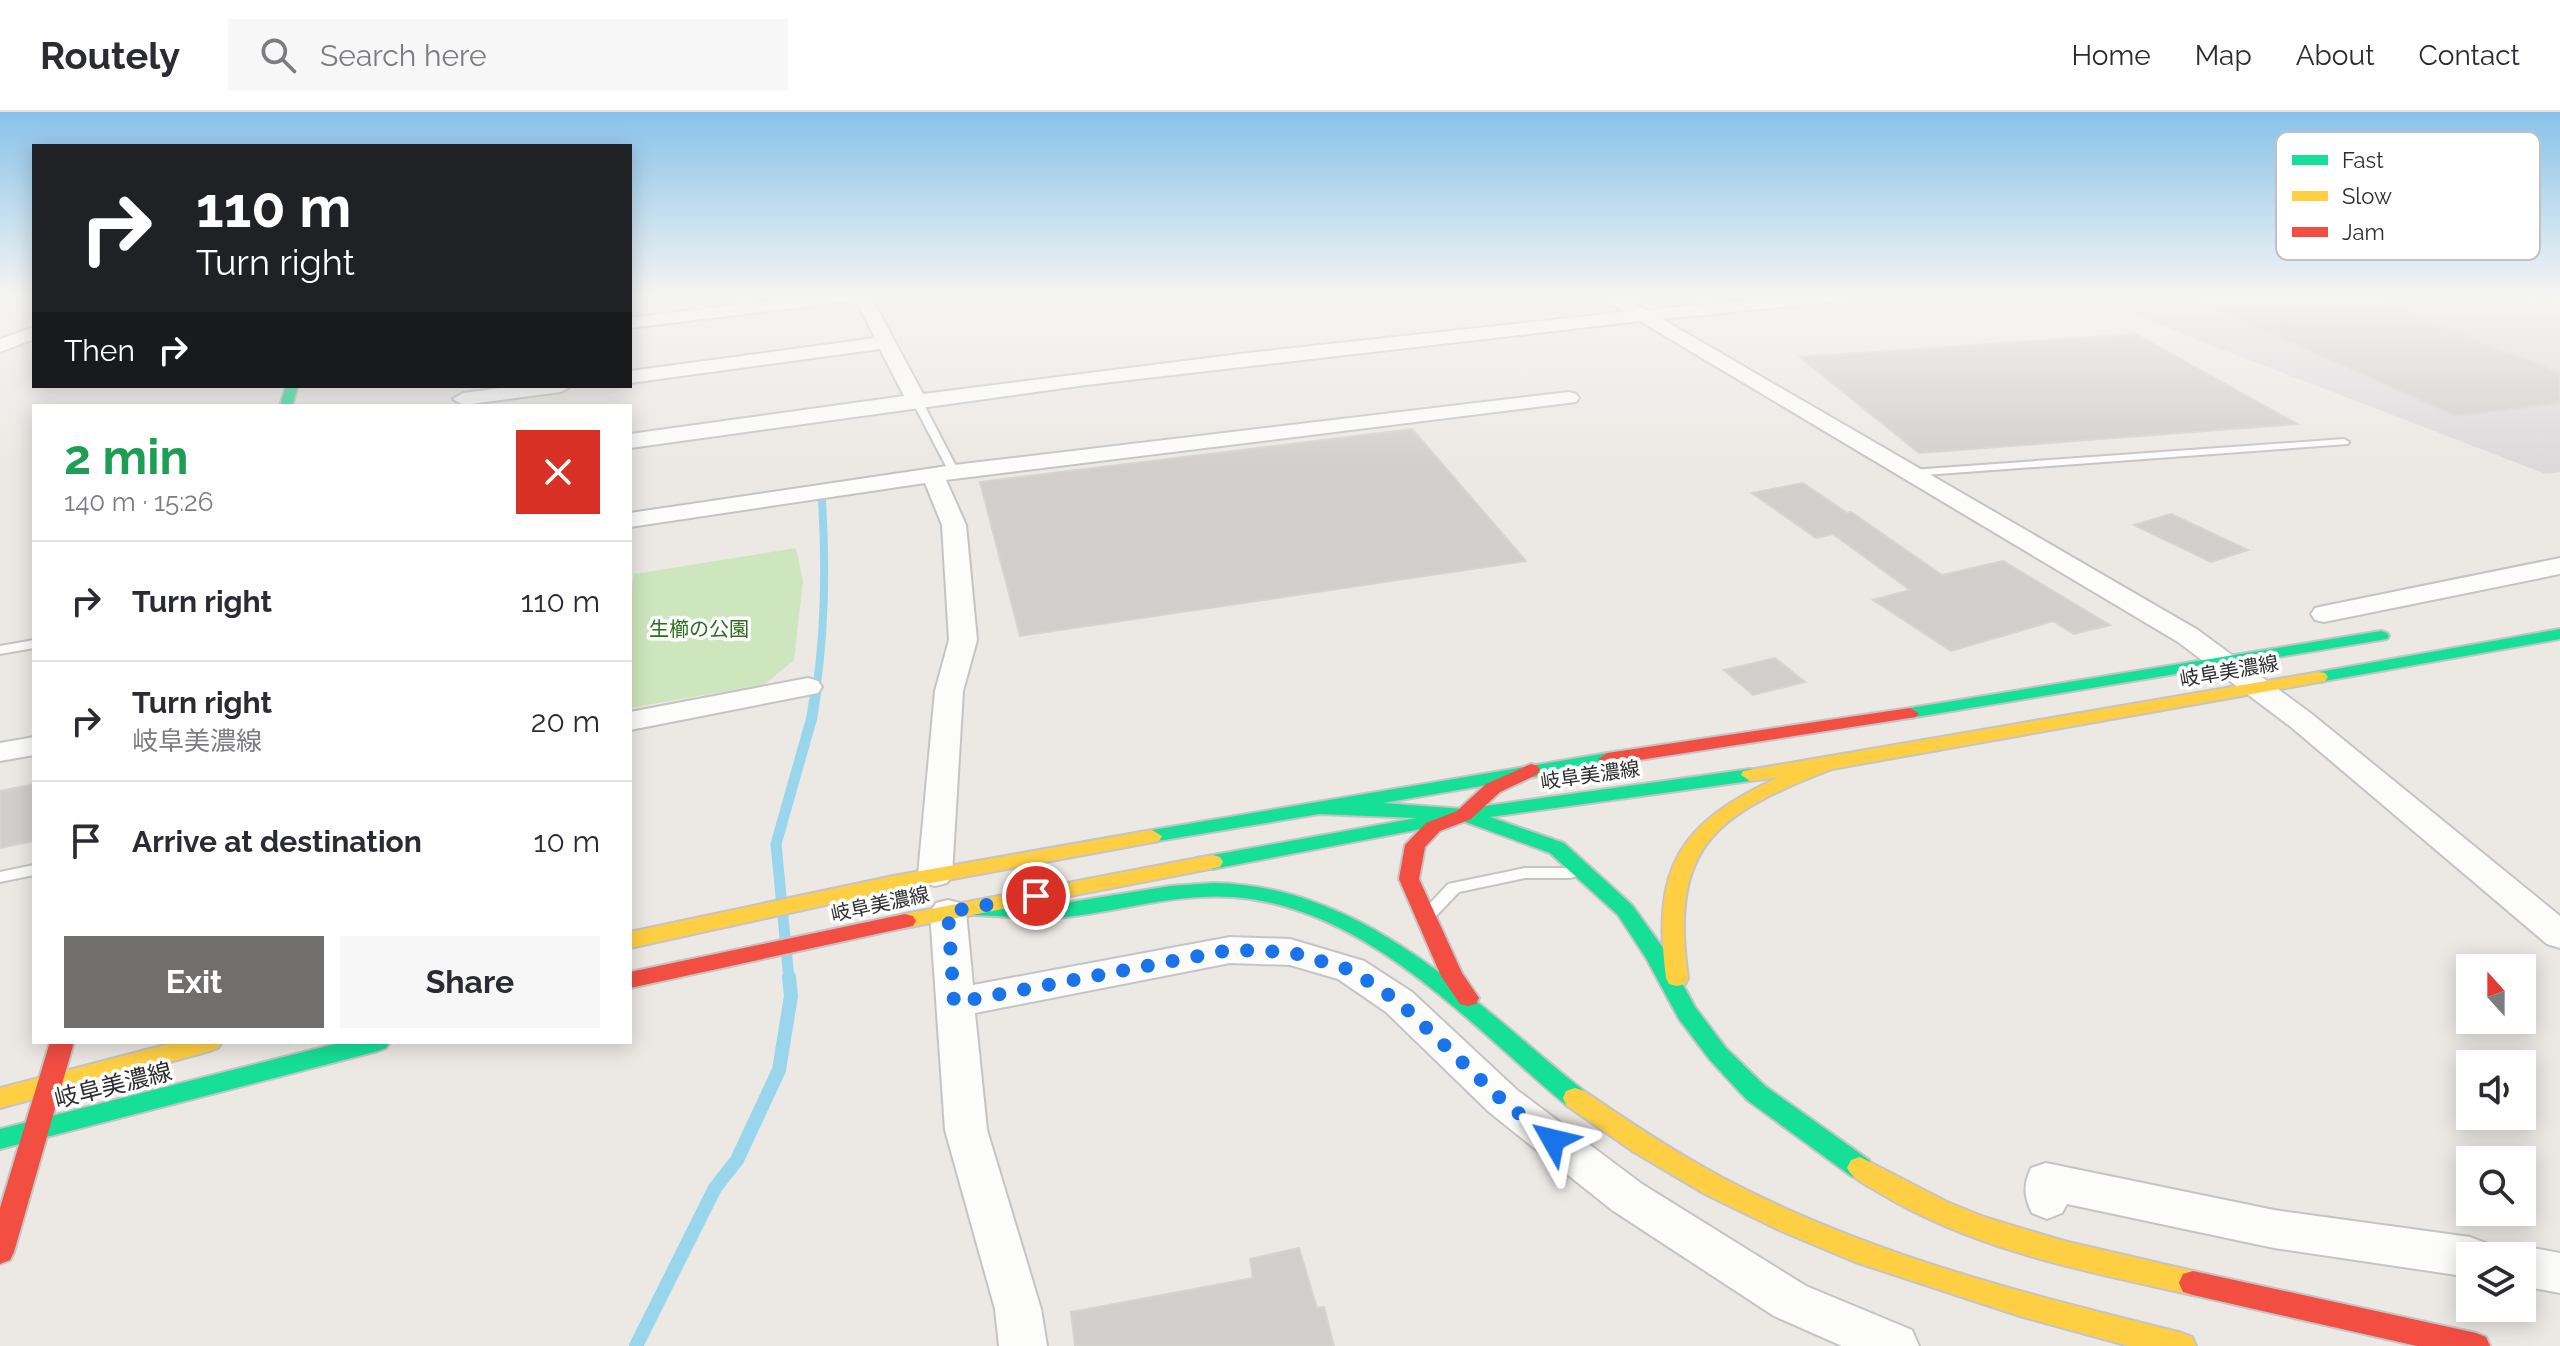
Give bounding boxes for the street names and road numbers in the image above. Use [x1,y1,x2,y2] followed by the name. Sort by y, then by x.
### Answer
[2178,650,2280,692] street label: 岐阜美濃線
[1539,756,1641,794] street label: 岐阜美濃線
[829,882,931,926] street label: 岐阜美濃線
[51,1056,175,1114] street label: 岐阜美濃線

